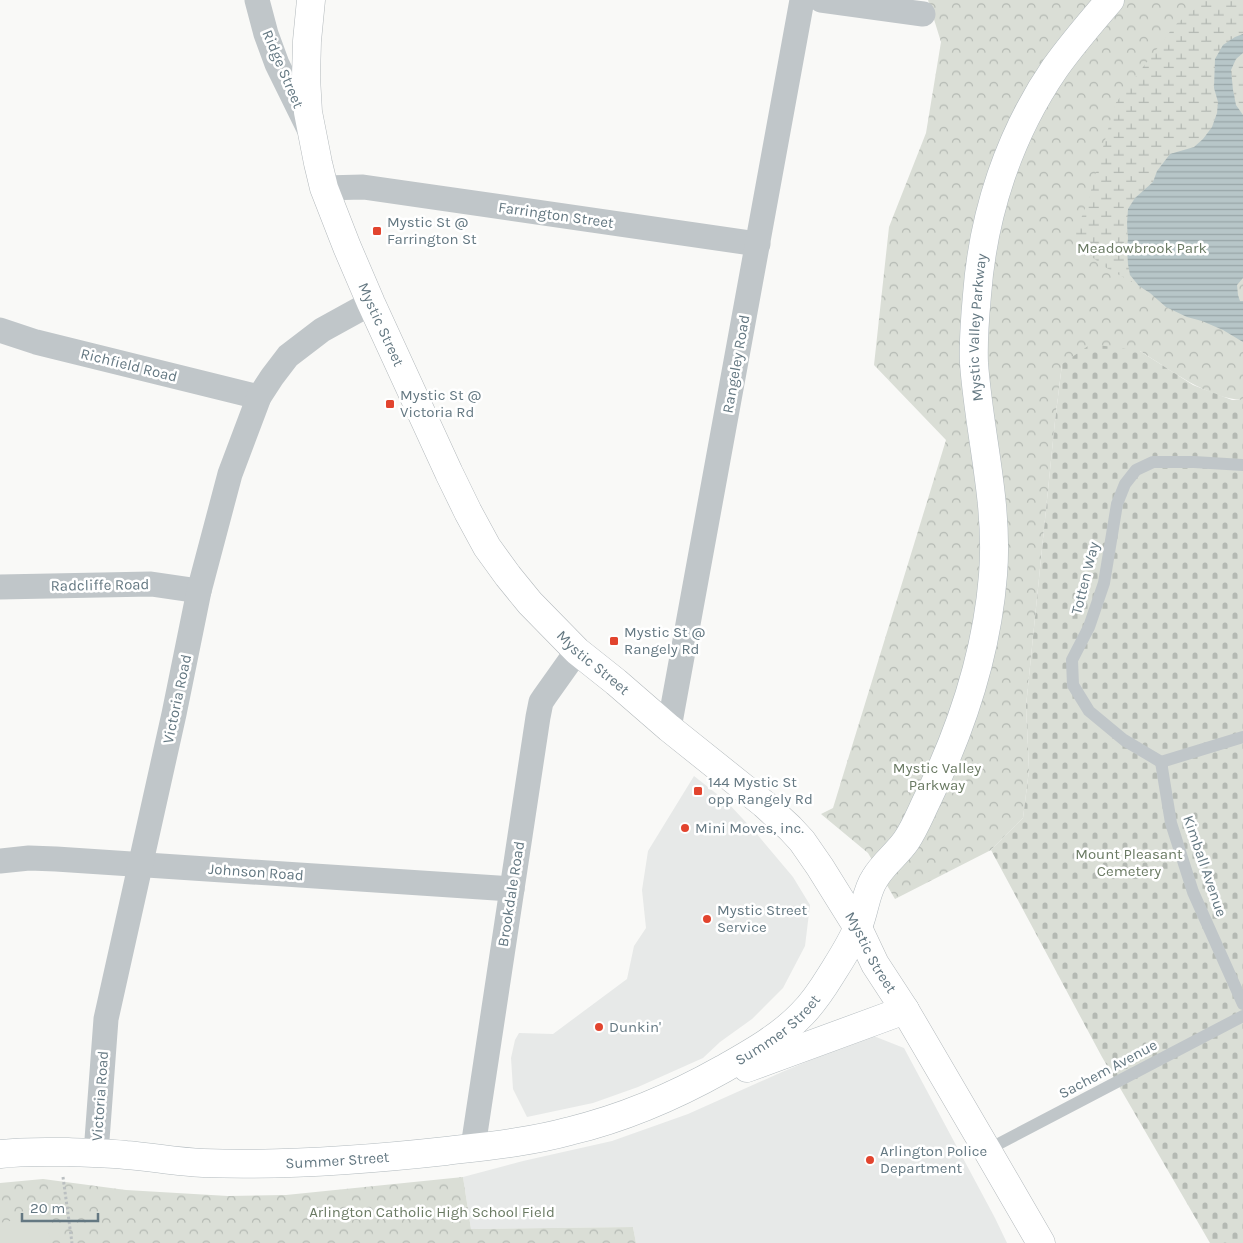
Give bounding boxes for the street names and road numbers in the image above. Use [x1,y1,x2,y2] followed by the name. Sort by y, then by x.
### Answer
[258,27,308,111] street label: Ridge Street
[497,198,615,232] street label: Farrington Street
[965,252,991,403] street label: Mystic Valley Parkway
[354,280,408,370] street label: Mystic Street
[718,313,754,415] street label: Rangeley Road
[79,344,179,386] street label: Richfield Road
[1067,540,1103,616] street label: Totten Way
[50,575,150,595] street label: Radcliffe Road
[553,627,634,699] street label: Mystic Street
[159,653,195,745] street label: Victoria Road
[1179,813,1231,919] street label: Kimball Avenue
[494,840,528,948] street label: Brookdale Road
[208,860,304,884] street label: Johnson Road
[841,908,901,997] street label: Mystic Street
[732,991,824,1069] street label: Summer Street
[1056,1036,1160,1102] street label: Sachem Avenue
[88,1050,112,1142] street label: Victoria Road
[285,1148,390,1172] street label: Summer Street

